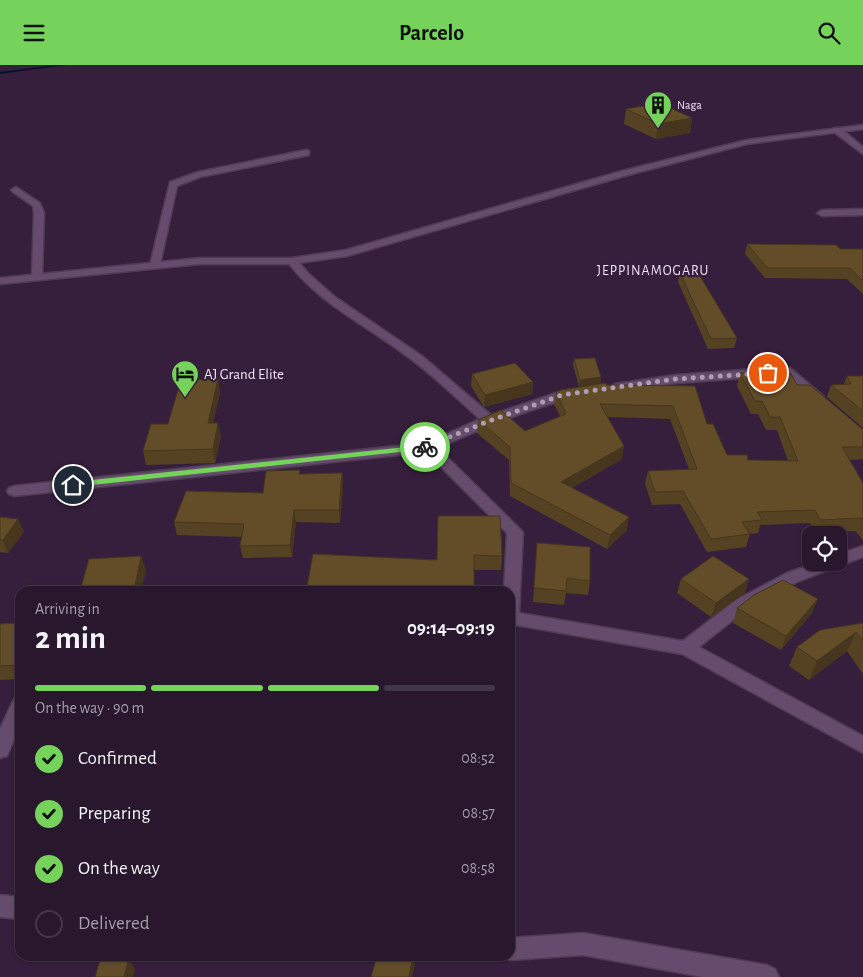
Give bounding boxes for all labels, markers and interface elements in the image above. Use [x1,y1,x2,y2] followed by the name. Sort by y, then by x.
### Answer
[20,19,48,47] icon: menu
[815,19,843,47] icon: search
[399,22,464,44] text: Parcelo
[643,90,673,129] building icon: Naga
[677,99,702,111] place label: Naga
[597,264,709,278] district label: JEPPINAMOGARU
[747,352,789,394] pin
[170,359,200,398] hotel icon: AJ Grand Elite
[754,359,782,387] icon: bag
[204,367,284,382] place label: AJ Grand Elite
[400,422,450,472] courier
[411,433,439,461] icon: bike
[52,464,94,506] pin
[59,471,87,499] icon: home
[802,526,847,571] map controls
[802,526,847,571] button: locate
[35,601,100,617] text: Arriving in
[407,619,495,638] text: 09:14–09:19
[35,622,106,654] text: 2 min
[35,700,144,716] text: On the way · 90 m
[35,745,63,773] icon: check
[78,749,157,768] text: Confirmed
[461,750,495,766] text: 08:52
[35,800,63,828] icon: check
[78,804,151,823] text: Preparing
[462,805,495,821] text: 08:57
[35,855,63,883] icon: check
[78,859,160,878] text: On the way
[461,860,495,876] text: 08:58
[78,914,150,933] text: Delivered

